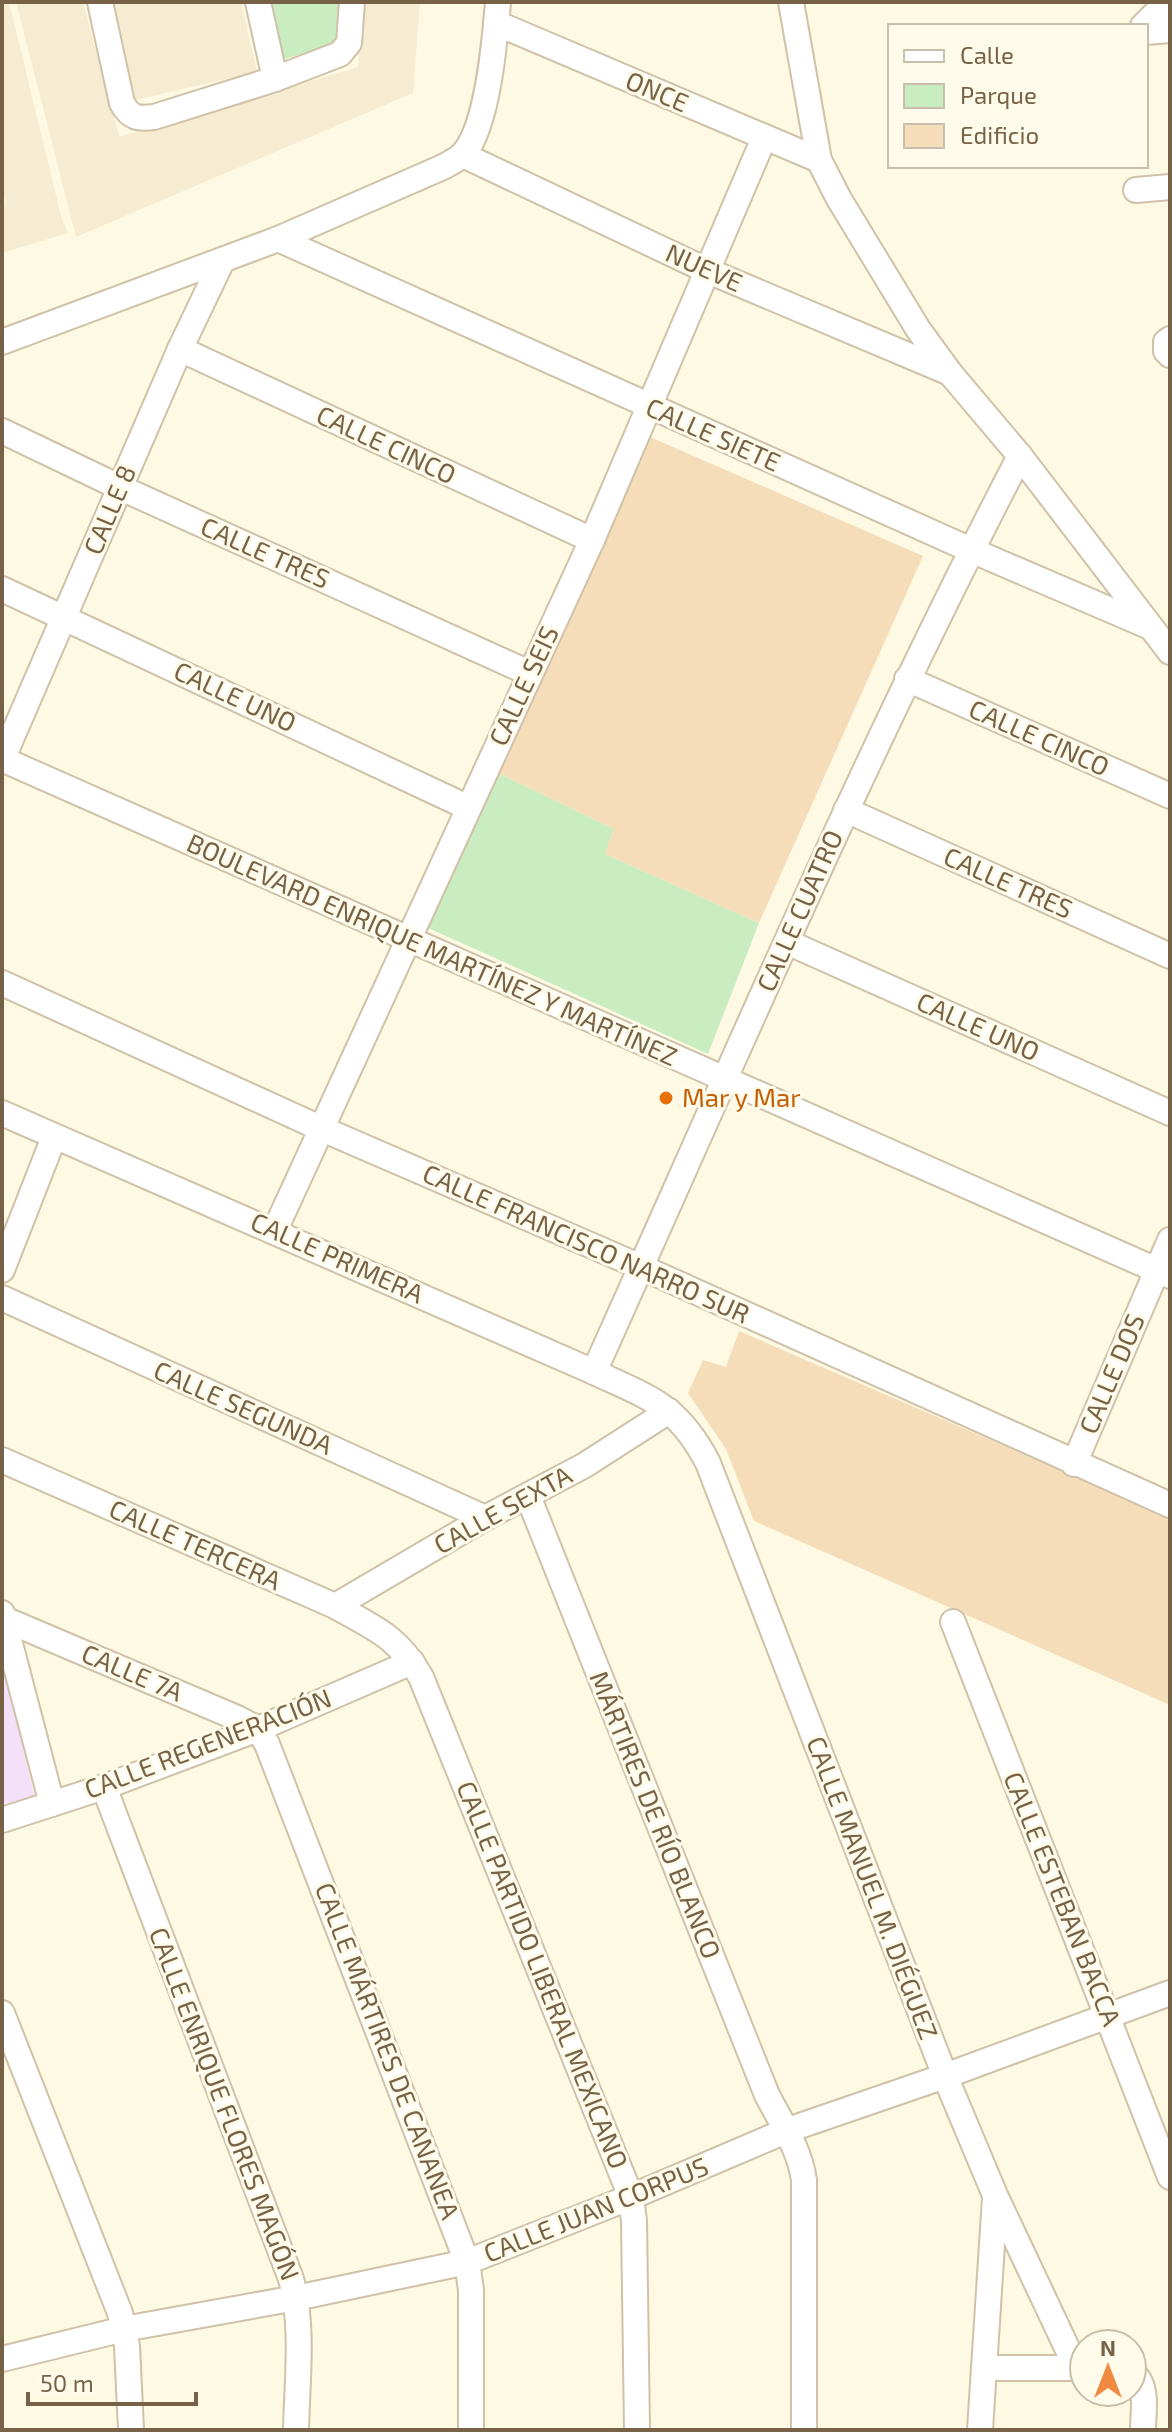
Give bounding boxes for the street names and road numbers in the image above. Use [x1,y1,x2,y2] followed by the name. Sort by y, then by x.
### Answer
[622,64,694,118] street label: ONCE
[661,236,748,297] street label: NUEVE
[642,390,786,477] street label: CALLE SIETE
[312,398,461,489] street label: CALLE CINCO
[76,460,141,559] street label: CALLE 8
[196,509,335,594] street label: CALLE TRES
[481,621,564,750] street label: CALLE SEIS
[170,654,302,737] street label: CALLE UNO
[965,692,1114,781] street label: CALLE CINCO
[749,825,848,996] street label: CALLE CUATRO
[183,826,683,1071] street label: BOULEVARD ENRIQUE MARTÍNEZ Y MARTÍNEZ
[939,839,1078,924] street label: CALLE TRES
[912,985,1045,1066] street label: CALLE UNO
[418,1156,755,1329] street label: CALLE FRANCISCO NARRO SUR
[246,1205,429,1309] street label: CALLE PRIMERA
[1071,1309,1150,1438] street label: CALLE DOS
[149,1353,338,1460] street label: CALLE SEGUNDA
[428,1458,577,1559] street label: CALLE SEXTA
[105,1492,286,1595] street label: CALLE TERCERA
[77,1637,188,1707] street label: CALLE 7A
[584,1666,728,1963] street label: MÁRTIRES DE RÍO BLANCO
[80,1681,335,1804] street label: CALLE REGENERACIÓN
[801,1732,946,2043] street label: CALLE MANUEL M. DIÉGUEZ
[998,1767,1129,2030] street label: CALLE ESTEBAN BACCA
[451,1776,636,2173] street label: CALLE PARTIDO LIBERAL MEXICANO
[310,1878,467,2223] street label: CALLE MÁRTIRES DE CANANEA
[144,1923,307,2284] street label: CALLE ENRIQUE FLORES MAGÓN
[479,2149,712,2268] street label: CALLE JUAN CORPUS

